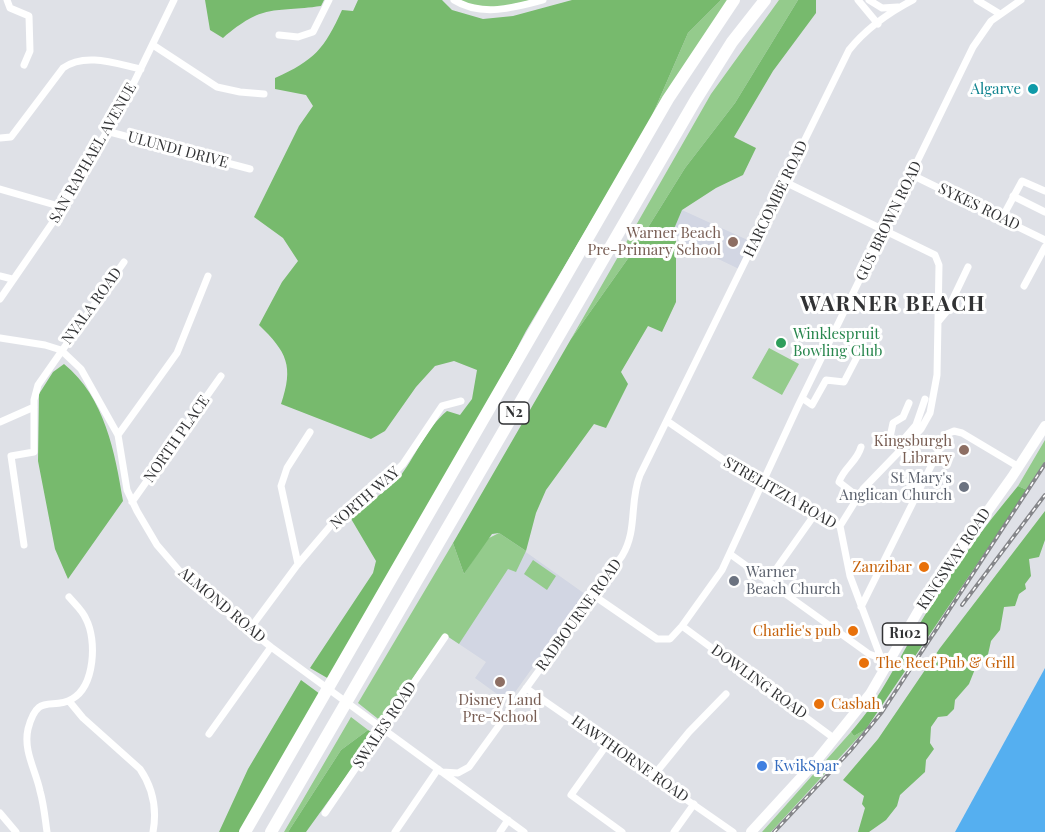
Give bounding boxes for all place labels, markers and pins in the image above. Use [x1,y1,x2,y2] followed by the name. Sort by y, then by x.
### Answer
[971,80,1021,98] place label: Algarve
[1026,82,1040,96] marker: Algarve
[587,224,721,259] place label: Warner Beach Pre-Primary School
[726,235,740,249] marker: Warner Beach Pre-Primary School
[793,325,883,360] place label: Winklespruit Bowling Club
[774,336,788,350] marker: Winklespruit Bowling Club
[874,432,952,467] place label: Kingsburgh Library
[957,443,971,457] marker: Kingsburgh Library
[839,469,952,504] place label: St Mary's Anglican Church
[957,480,971,494] marker: St Mary's Anglican Church
[853,558,912,576] place label: Zanzibar
[917,560,931,574] marker: Zanzibar
[746,563,841,598] place label: Warner Beach Church
[727,574,741,588] marker: Warner Beach Church
[753,622,841,640] place label: Charlie's pub
[846,624,860,638] marker: Charlie's pub
[876,654,1015,672] place label: The Reef Pub & Grill
[857,656,871,670] marker: The Reef Pub & Grill
[493,675,507,689] marker: Disney Land Pre-School
[458,691,542,726] place label: Disney Land Pre-School
[831,695,880,713] place label: Casbah
[812,697,826,711] marker: Casbah
[774,757,839,775] place label: KwikSpar
[755,759,769,773] marker: KwikSpar

